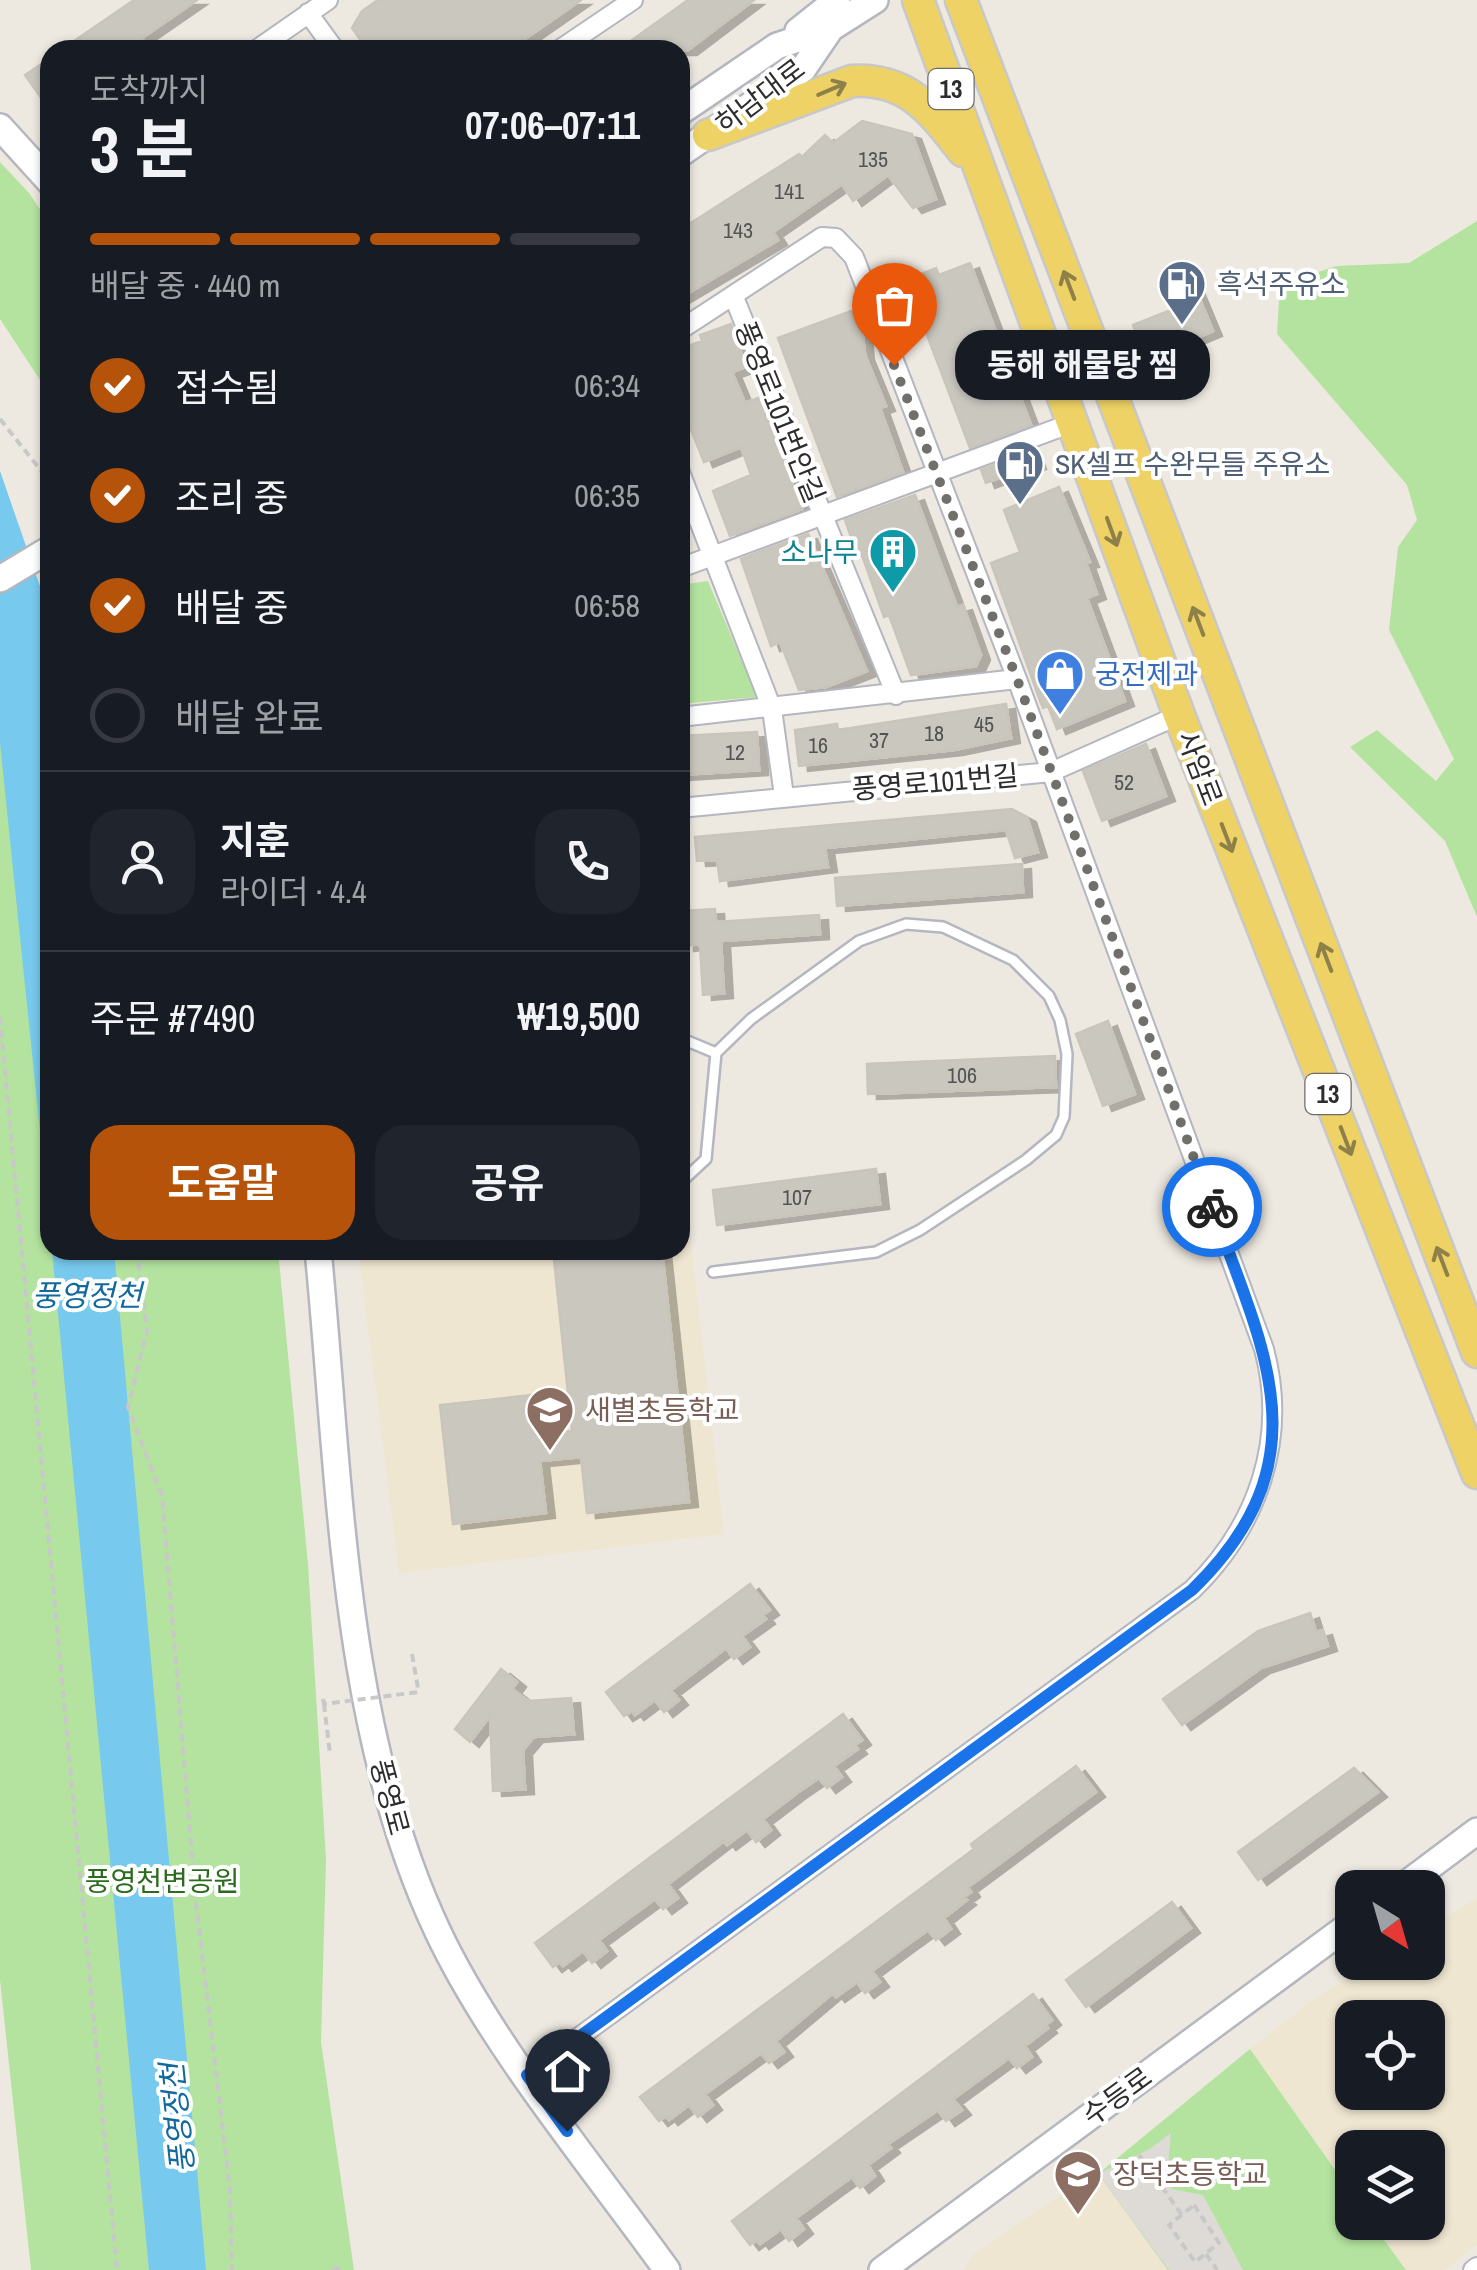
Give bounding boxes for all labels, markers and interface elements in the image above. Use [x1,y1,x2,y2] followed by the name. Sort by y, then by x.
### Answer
[707,50,813,142] street label: 하남대로
[90,68,208,111] text: 도착까지
[928,69,974,109] road number: 13
[816,79,847,97] one-way arrow
[465,100,640,151] text: 07:06–07:11
[90,105,194,192] text: 3 분
[858,144,888,174] house number: 135
[774,176,804,206] house number: 141
[723,215,753,245] house number: 143
[1156,258,1208,326] fuel station icon: 흑석주유소
[852,263,937,366] pin
[90,264,280,307] text: 배달 중 · 440 m
[1217,265,1346,303] place label: 흑석주유소
[1059,270,1077,301] one-way arrow
[867,278,922,333] icon: bag
[726,315,834,509] street label: 풍영로101번안길
[954,330,1209,400] callout: 동해 해물탕 찜
[987,343,1178,386] text: 동해 해물탕 찜
[90,358,145,413] icon: check
[175,362,280,413] text: 접수됨
[574,364,640,407] text: 06:34
[994,438,1046,506] fuel station icon: SK셀프 수완무들 주유소
[1055,445,1330,483] place label: SK셀프 수완무들 주유소
[90,468,145,523] icon: check
[175,472,289,523] text: 조리 중
[574,474,640,517] text: 06:35
[1104,516,1122,547] one-way arrow
[867,526,919,594] building icon: 소나무
[781,533,858,571] place label: 소나무
[90,578,145,633] icon: check
[175,582,289,633] text: 배달 중
[574,584,640,627] text: 06:58
[1187,606,1205,637] one-way arrow
[1034,648,1086,716] shop icon: 궁전제과
[1095,655,1198,693] place label: 궁전제과
[175,692,324,743] text: 배달 완료
[974,709,994,739] house number: 45
[924,718,944,748] house number: 18
[869,725,889,755] house number: 37
[1168,725,1232,811] street label: 사암로
[808,730,828,760] house number: 16
[725,737,745,767] house number: 12
[850,756,1020,808] street label: 풍영로101번길
[1114,767,1134,797] house number: 52
[90,809,195,914] button: person
[535,809,640,914] button: phone
[220,815,290,866] text: 지훈
[1220,823,1238,853] one-way arrow
[220,870,367,913] text: 라이더 · 4.4
[1316,943,1334,974] one-way arrow
[518,991,640,1042] text: ₩19,500
[90,993,255,1044] text: 주문 #7490
[947,1060,977,1090] house number: 106
[1306,1074,1350,1114] road number: 13
[90,1125,355,1240] button: 도움말
[375,1125,640,1240] button: 공유
[1338,1125,1356,1156] one-way arrow
[1162,1157,1262,1257] courier
[1185,1180,1240,1235] icon: bike
[782,1182,812,1212] house number: 107
[1432,1246,1450,1277] one-way arrow
[32,1275,146,1315] water label: 풍영정천
[524,1384,576,1452] school or university icon: 새별초등학교
[585,1391,740,1429] place label: 새별초등학교
[362,1755,418,1839] street label: 풍영로
[85,1862,239,1900] park label: 풍영천변공원
[1335,1870,1445,1980] north arrow
[1335,1870,1445,2240] map controls
[1335,2000,1445,2110] button: locate
[525,2029,610,2132] pin
[540,2044,595,2099] icon: home
[151,2058,203,2175] water label: 풍영정천
[1075,2058,1159,2134] street label: 수등로
[1335,2130,1445,2240] button: layers
[1052,2148,1104,2216] school or university icon: 장덕초등학교
[1113,2155,1268,2193] place label: 장덕초등학교

